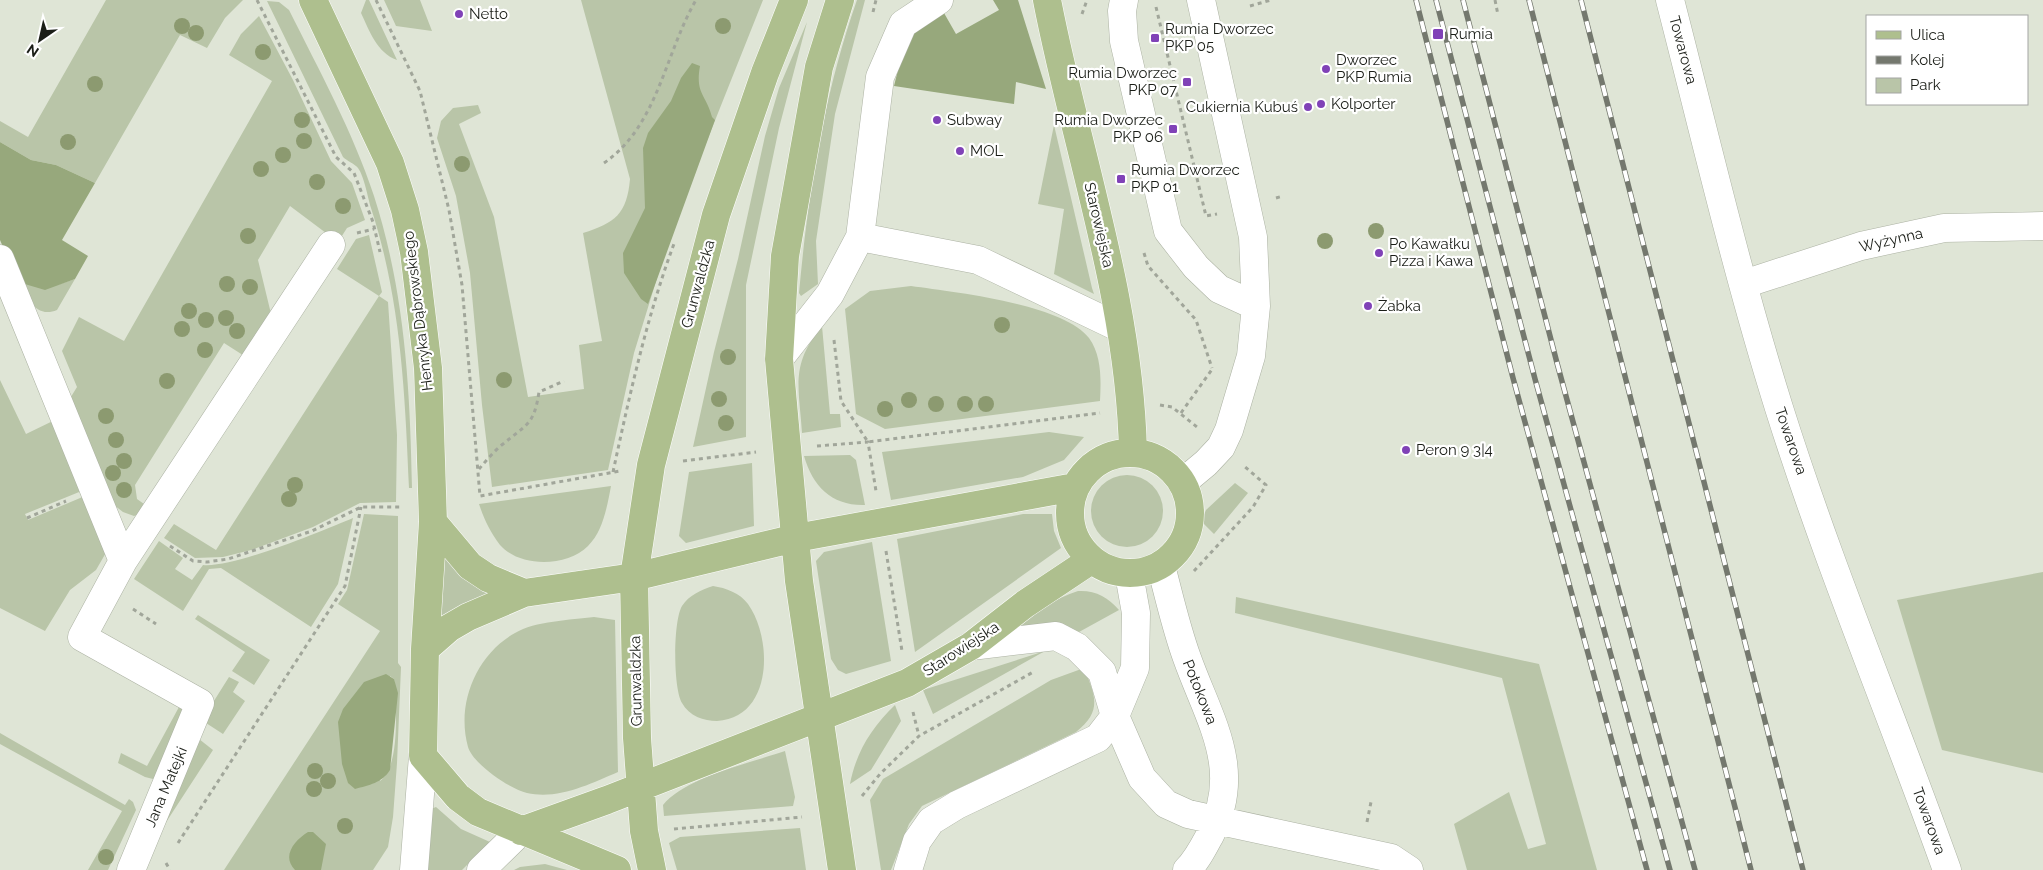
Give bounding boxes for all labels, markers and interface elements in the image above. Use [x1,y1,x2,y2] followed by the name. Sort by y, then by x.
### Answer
[469,5,508,23] place label: Netto
[453,8,465,20] marker: Netto
[1665,14,1701,86] street label: Towarowa
[15,15,65,65] north arrow
[1866,15,2028,105] legend
[1165,20,1274,55] place label: Rumia Dworzec PKP 05
[1449,25,1493,43] place label: Rumia
[1910,26,1945,44] text: Ulica
[1431,27,1445,41] marker: Rumia
[1149,32,1161,44] marker: Rumia Dworzec PKP 05
[24,41,42,60] text: N
[1336,51,1412,86] place label: Dworzec PKP Rumia
[1910,51,1944,69] text: Kolej
[1320,63,1332,75] marker: Dworzec PKP Rumia
[1068,64,1177,99] place label: Rumia Dworzec PKP 07
[1181,76,1193,88] marker: Rumia Dworzec PKP 07
[1910,76,1941,94] text: Park
[1331,95,1396,113] place label: Kolporter
[1186,98,1298,116] place label: Cukiernia Kubuś
[1315,98,1327,110] marker: Kolporter
[1302,101,1314,113] marker: Cukiernia Kubuś
[947,111,1002,129] place label: Subway
[1054,111,1163,146] place label: Rumia Dworzec PKP 06
[931,114,943,126] marker: Subway
[1167,123,1179,135] marker: Rumia Dworzec PKP 06
[970,142,1003,160] place label: MOL
[954,145,966,157] marker: MOL
[1131,161,1240,196] place label: Rumia Dworzec PKP 01
[1115,173,1127,185] marker: Rumia Dworzec PKP 01
[1080,181,1118,269] street label: Starowiejska
[1857,224,1925,256] street label: Wyżynna
[399,230,437,392] street label: Henryka Dąbrowskiego
[1389,235,1473,270] place label: Po Kawałku Pizza i Kawa
[678,238,718,330] street label: Grunwaldzka
[1373,247,1385,259] marker: Po Kawałku Pizza i Kawa
[1378,296,1421,315] place label: Żabka
[1362,300,1374,312] marker: Żabka
[1771,405,1811,477] street label: Towarowa
[1416,441,1493,459] place label: Peron 9 3|4
[1400,444,1412,456] marker: Peron 9 3|4
[920,618,1002,680] street label: Starowiejska
[626,636,646,726] street label: Grunwaldzka
[1179,657,1221,727] street label: Potokowa
[141,744,191,830] street label: Jana Matejki
[1909,785,1949,857] street label: Towarowa

